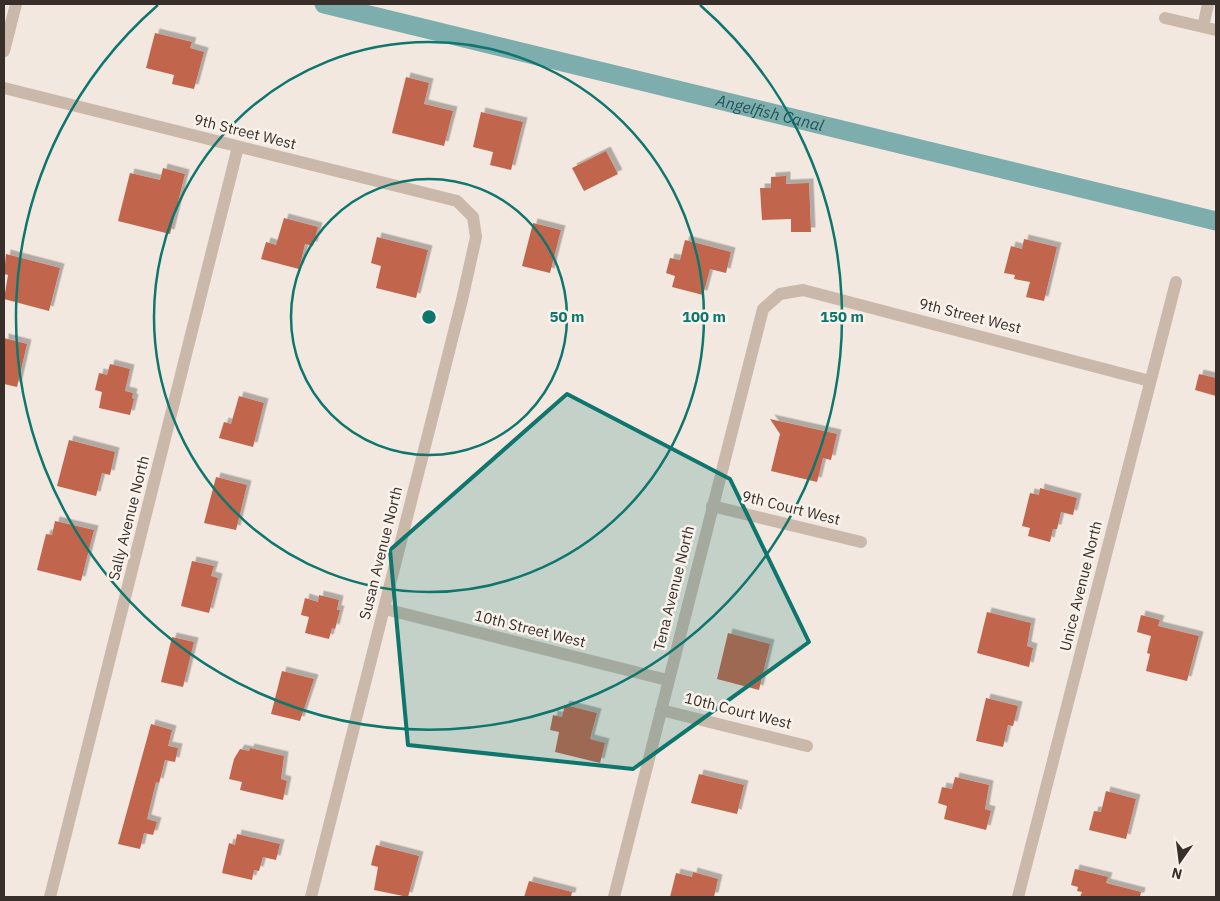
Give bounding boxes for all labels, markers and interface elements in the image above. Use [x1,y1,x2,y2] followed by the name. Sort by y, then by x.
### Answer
[713,90,827,135] water label: Angelfish Canal
[192,110,298,153] street label: 9th Street West
[917,294,1023,337] street label: 9th Street West
[550,307,584,326] text: 50 m
[682,307,726,326] text: 100 m
[820,307,864,326] text: 150 m
[420,308,438,326] centre of rings
[104,454,153,582] street label: Sally Avenue North
[355,484,406,621] street label: Susan Avenue North
[740,486,842,529] street label: 9th Court West
[1055,519,1106,653] street label: Unice Avenue North
[649,524,698,652] street label: Tena Avenue North
[473,606,588,652] street label: 10th Street West
[683,688,794,733] street label: 10th Court West
[1155,836,1205,886] north arrow
[1170,864,1184,884] text: N

